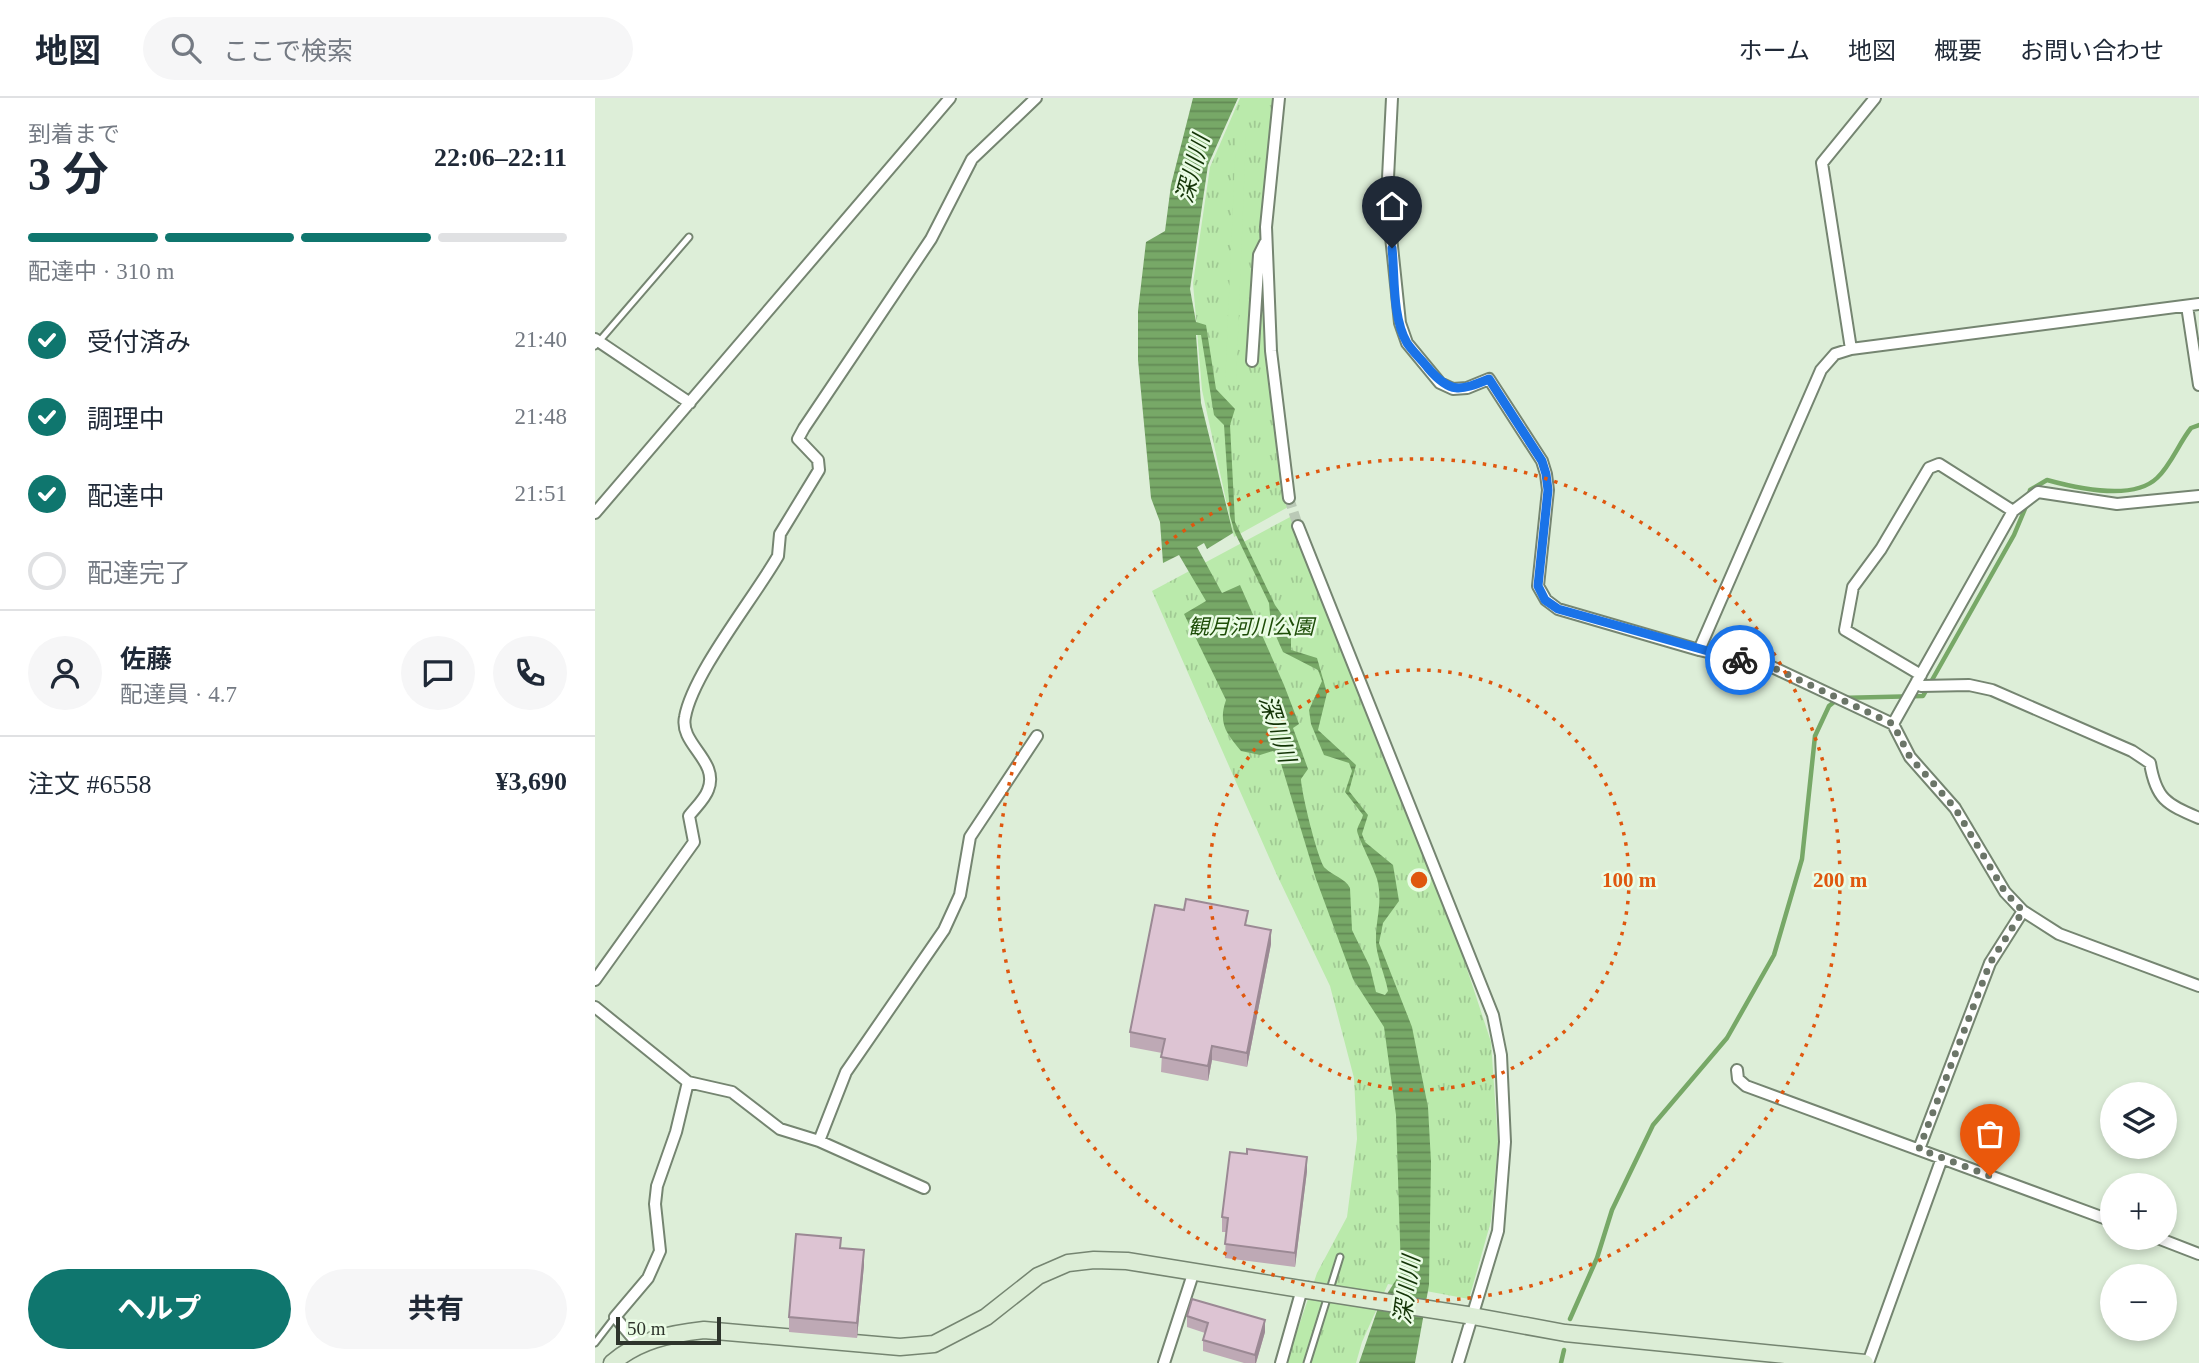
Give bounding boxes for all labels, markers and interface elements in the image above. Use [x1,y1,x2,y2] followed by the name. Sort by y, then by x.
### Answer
[143,17,633,80] search box
[167,29,205,67] icon: search
[35,33,101,69] text: 地図
[223,37,353,66] text: ここで検索
[1739,38,1810,64] text: ホーム
[1848,38,1896,64] text: 地図
[1934,38,1982,64] text: 概要
[2020,38,2164,64] text: お問い合わせ
[28,122,120,147] text: 到着まで
[1172,130,1215,206] water label: 深川川
[434,143,567,172] text: 22:06–22:11
[28,149,109,200] text: 3 分
[1362,176,1422,248] pin
[1373,187,1411,225] icon: home
[28,259,174,284] text: 配達中 · 310 m
[28,321,66,359] icon: check
[515,327,567,352] text: 21:40
[87,328,191,357] text: 受付済み
[28,398,66,436] icon: check
[515,404,567,429] text: 21:48
[87,405,165,434] text: 調理中
[28,475,66,513] icon: check
[515,481,567,506] text: 21:51
[87,482,165,511] text: 配達中
[87,559,191,588] text: 配達完了
[1188,615,1317,639] park label: 観月河川公園
[1705,625,1775,695] courier
[28,636,102,710] button: person
[401,636,475,710] button: chat
[493,636,567,710] button: phone
[1721,641,1759,679] icon: bike
[120,645,172,674] text: 佐藤
[120,682,237,707] text: 配達員 · 4.7
[1254,692,1300,769] water label: 深川川
[496,767,567,796] text: ¥3,690
[28,770,152,799] text: 注文 #6558
[1407,868,1431,892] centre of rings
[1602,868,1657,892] text: 100 m
[1813,868,1868,892] text: 200 m
[2100,1082,2177,1341] map controls
[2100,1082,2177,1159] button: layers
[1960,1104,2020,1176] pin
[1971,1115,2009,1153] icon: bag
[2100,1173,2177,1250] button: +
[1390,1251,1425,1326] water label: 深川川
[2100,1264,2177,1341] button: −
[28,1269,291,1349] button: ヘルプ
[305,1269,567,1349] button: 共有
[616,1314,721,1346] scale bar
[627,1318,666,1339] text: 50 m

